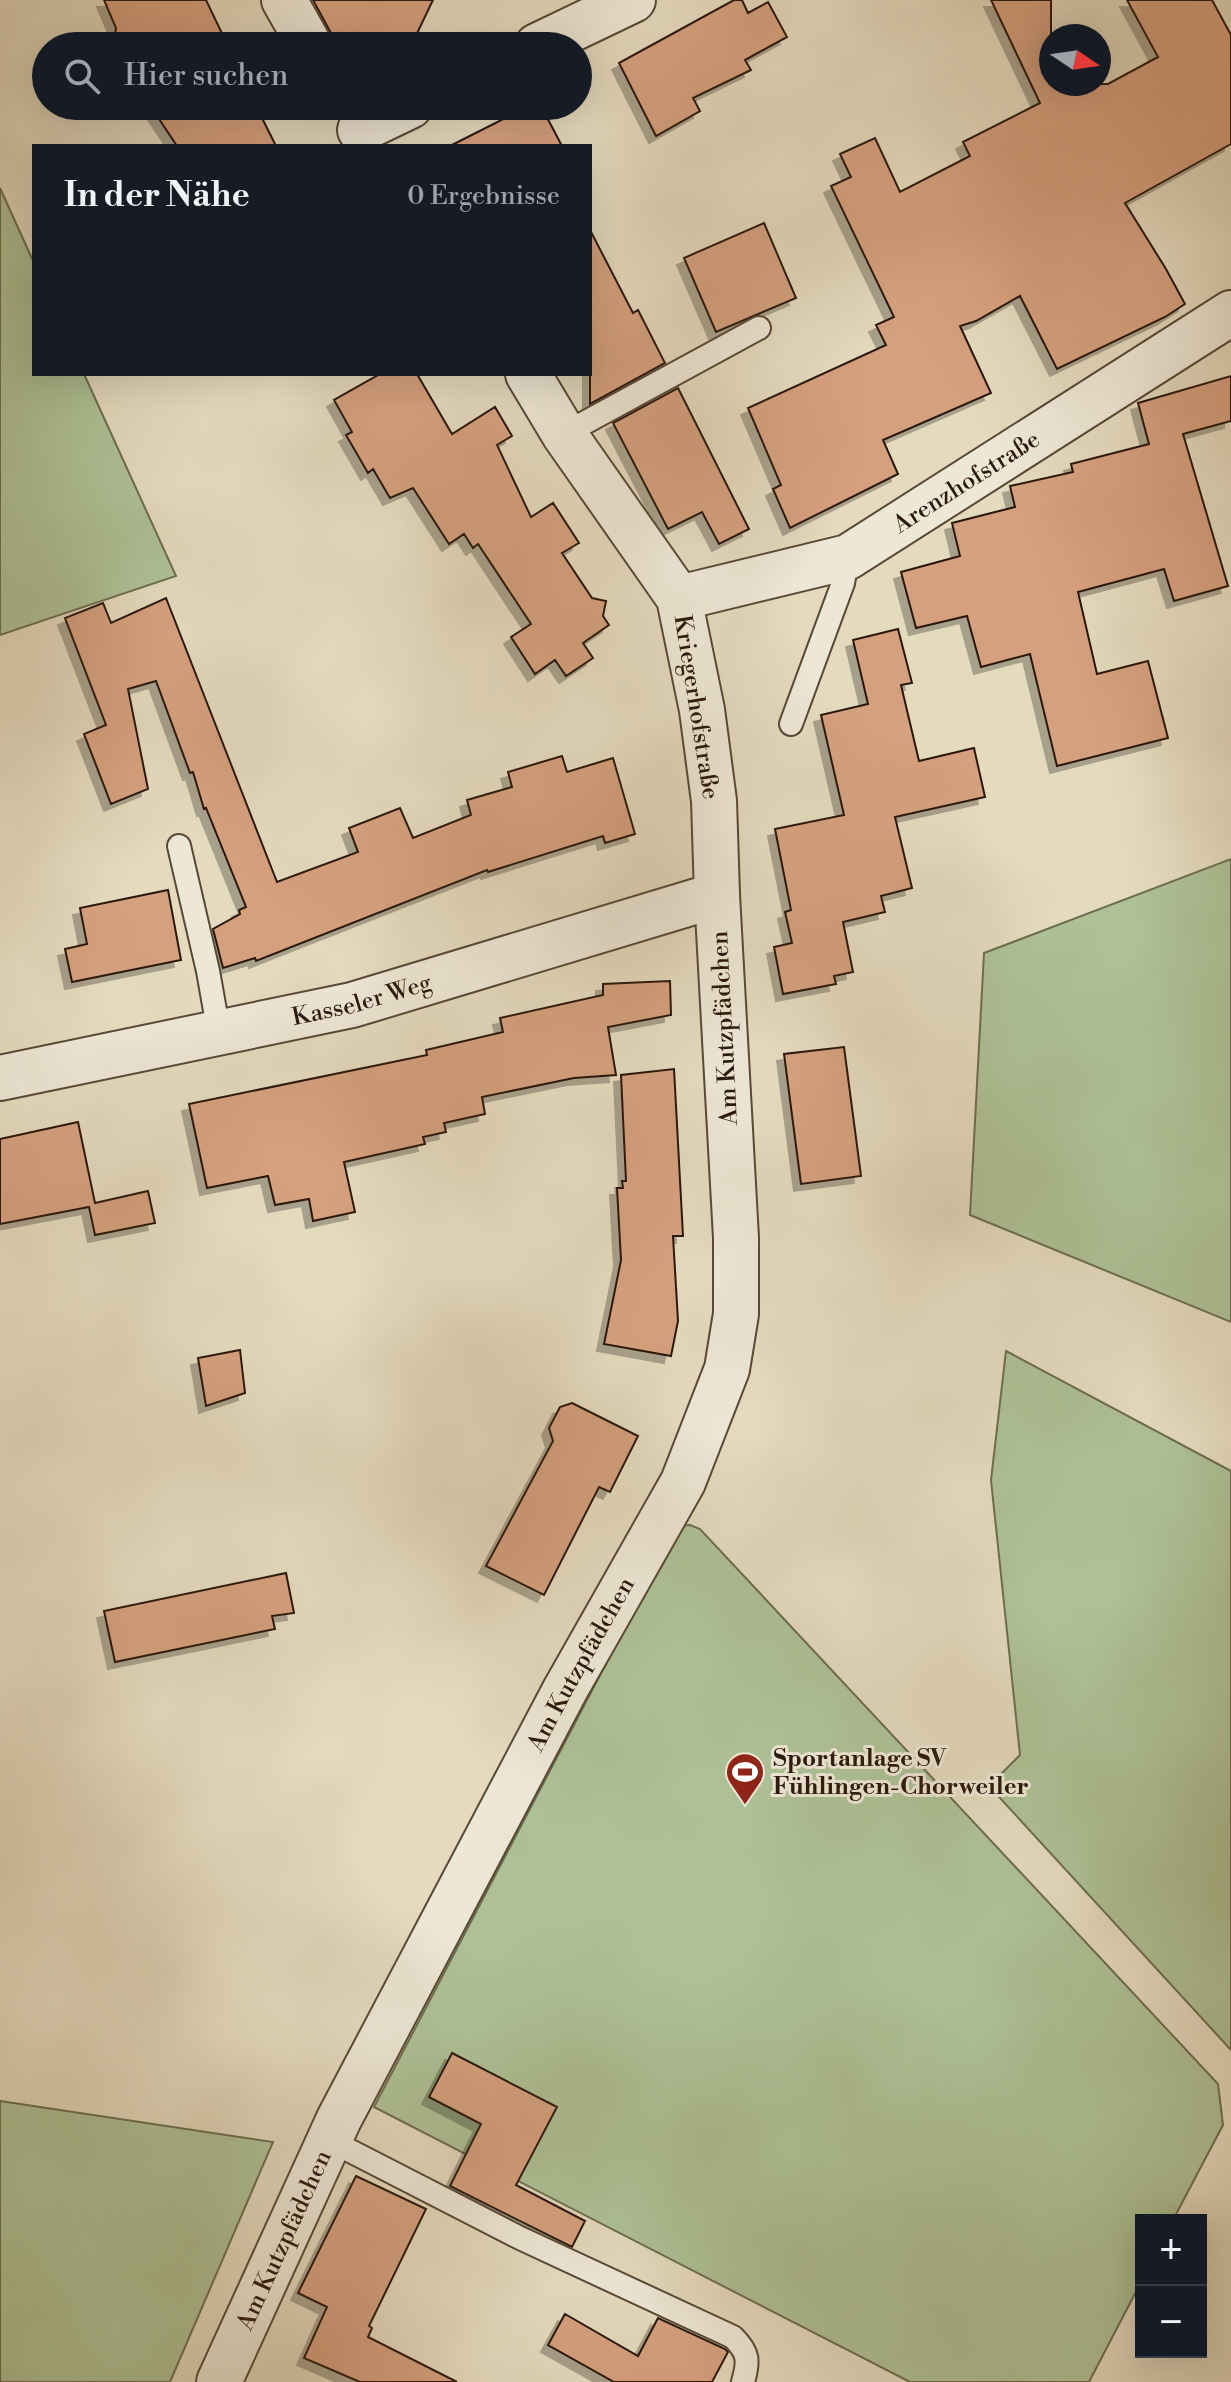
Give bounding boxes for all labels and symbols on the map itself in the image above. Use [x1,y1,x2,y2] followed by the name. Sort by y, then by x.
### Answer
[1039,24,1111,96] north arrow
[887,425,1046,541] street label: Arenzhofstraße
[667,613,725,801] street label: Kriegerhofstraße
[705,930,745,1127] street label: Am Kutzpfädchen
[289,968,436,1033] street label: Kasseler Weg
[521,1572,642,1758] street label: Am Kutzpfädchen
[773,1744,1029,1802] place label: Sportanlage SV Fühlingen-Chorweiler
[724,1751,766,1806] sports icon: Sportanlage SV Fühlingen-Chorweiler
[230,2146,339,2336] street label: Am Kutzpfädchen

